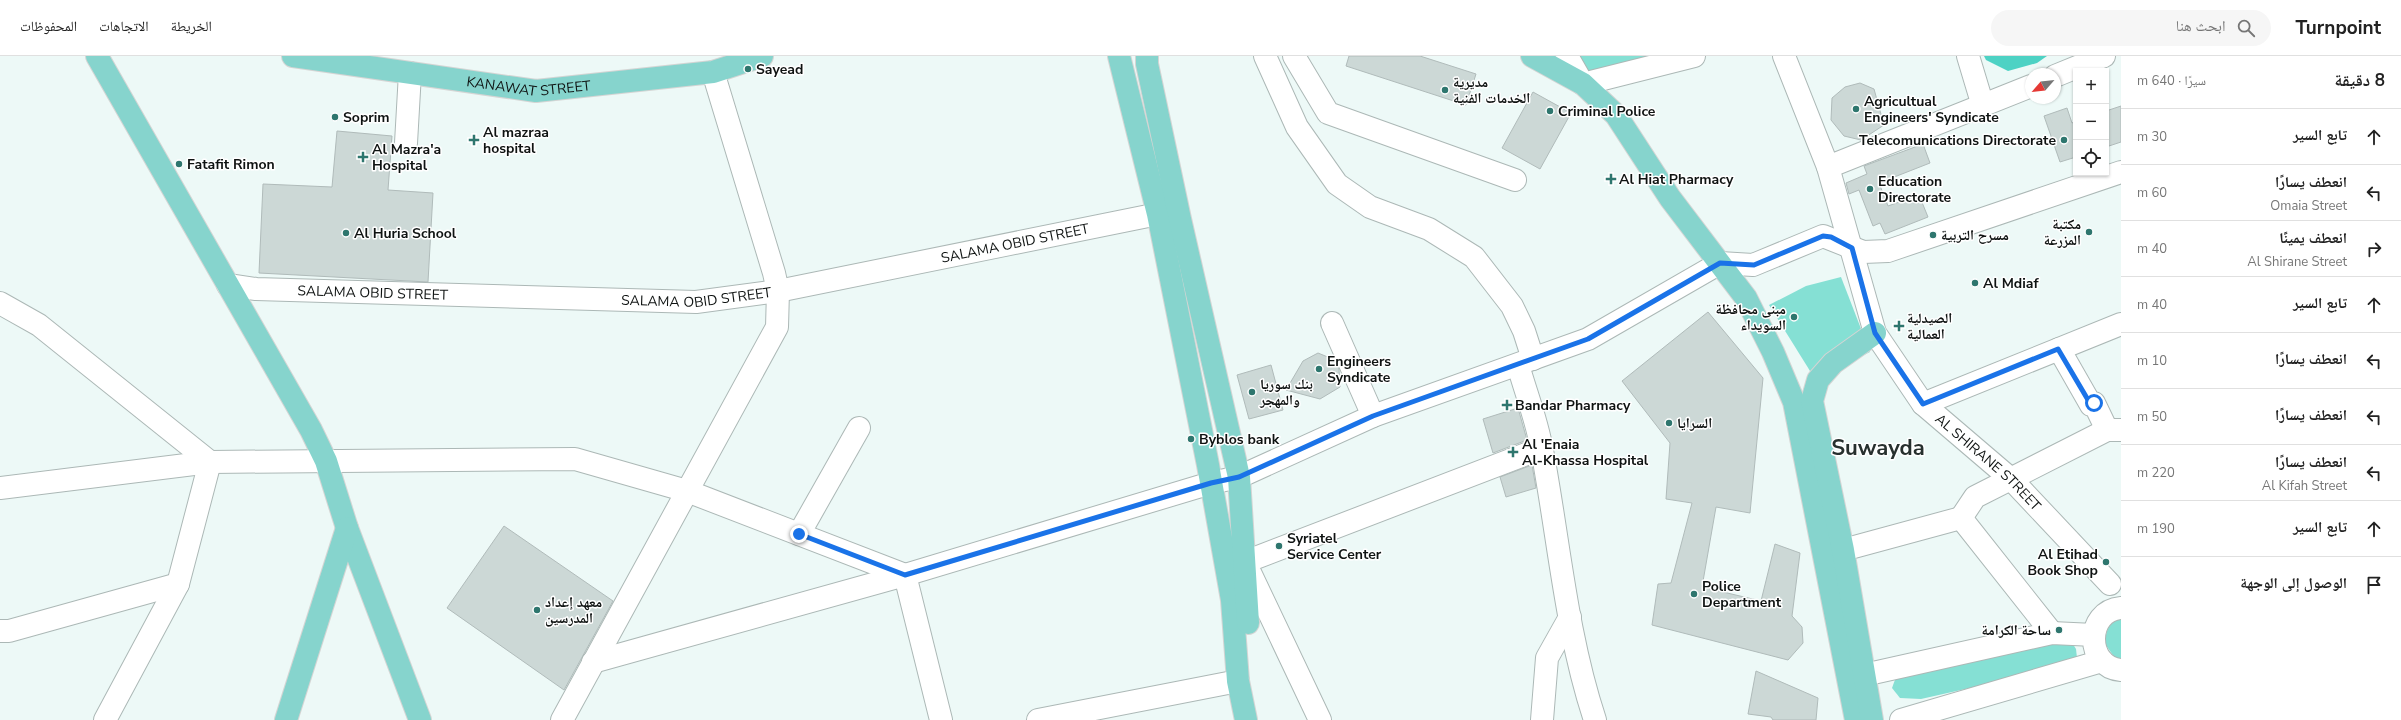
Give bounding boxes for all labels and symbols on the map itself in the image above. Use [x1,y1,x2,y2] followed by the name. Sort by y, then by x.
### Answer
[756,60,803,79] place label: Sayead
[743,64,753,74] marker: Sayead
[2025,68,2061,104] north arrow
[465,72,592,101] street label: KANAWAT STREET
[1453,73,1530,108] place label: مديرية الخدمات الفنية
[1440,85,1450,95] marker: مديرية الخدمات الفنية
[1864,92,1999,127] place label: Agricultual Engineers' Syndicate
[1558,102,1656,121] place label: Criminal Police
[1851,104,1861,114] marker: Agricultual Engineers' Syndicate
[1545,106,1555,116] marker: Criminal Police
[343,108,390,127] place label: Soprim
[330,112,340,122] marker: Soprim
[483,123,549,158] place label: Al mazraa hospital
[1859,131,2056,150] place label: Telecomunications Directorate
[468,134,480,146] marker: Al mazraa hospital
[2059,135,2069,145] marker: Telecomunications Directorate
[372,140,441,175] place label: Al Mazra'a Hospital
[357,151,369,163] marker: Al Mazra'a Hospital
[187,155,275,174] place label: Fatafit Rimon
[174,159,184,169] marker: Fatafit Rimon
[1619,170,1734,189] place label: Al Hiat Pharmacy
[1878,172,1952,207] place label: Education Directorate
[1606,174,1616,184] marker: Al Hiat Pharmacy
[1865,184,1875,194] marker: Education Directorate
[2044,215,2081,250] place label: مكتبة المزرعة
[939,219,1091,267] street label: SALAMA OBID STREET
[354,224,457,243] place label: Al Huria School
[1941,226,2009,245] place label: مسرح التربية
[2084,227,2094,237] marker: مكتبة المزرعة
[341,228,351,238] marker: Al Huria School
[1928,230,1938,240] marker: مسرح التربية
[1983,274,2039,293] place label: Al Mdiaf
[1970,278,1980,288] marker: Al Mdiaf
[297,281,449,304] street label: SALAMA OBID STREET
[621,282,773,312] street label: SALAMA OBID STREET
[1716,300,1786,335] place label: مبنى محافظة السويداء
[1907,309,1952,344] place label: الصيدلية العمالية
[1789,312,1799,322] marker: مبنى محافظة السويداء
[1894,321,1904,331] marker: الصيدلية العمالية
[1327,352,1391,387] place label: Engineers Syndicate
[1314,364,1324,374] marker: Engineers Syndicate
[1259,375,1313,410] place label: بنك سوريا والمهجر
[1247,387,1257,397] marker: بنك سوريا والمهجر
[2085,394,2103,412] route start
[1515,396,1631,415] place label: Bandar Pharmacy
[1502,400,1512,410] marker: Bandar Pharmacy
[1931,409,2046,515] street label: AL SHIRANE STREET
[1677,414,1712,433] place label: السرايا
[1664,418,1674,428] marker: السرايا
[1199,430,1280,449] place label: Byblos bank
[1831,433,1925,463] district label: Suwayda
[1186,434,1196,444] marker: Byblos bank
[1522,435,1649,470] place label: Al 'Enaia Al-Khassa Hospital
[1507,446,1519,458] marker: Al 'Enaia Al-Khassa Hospital
[790,525,808,543] route end
[1287,529,1382,564] place label: Syriatel Service Center
[1274,541,1284,551] marker: Syriatel Service Center
[2027,545,2098,580] place label: Al Etihad Book Shop
[2101,557,2111,567] marker: Al Etihad Book Shop
[1702,577,1782,612] place label: Police Department
[1689,589,1699,599] marker: Police Department
[545,593,602,628] place label: معهد إعداد المدرسين
[532,605,542,615] marker: معهد إعداد المدرسين
[1982,621,2051,640] place label: ساحة الكرامة
[2054,625,2064,635] marker: ساحة الكرامة

